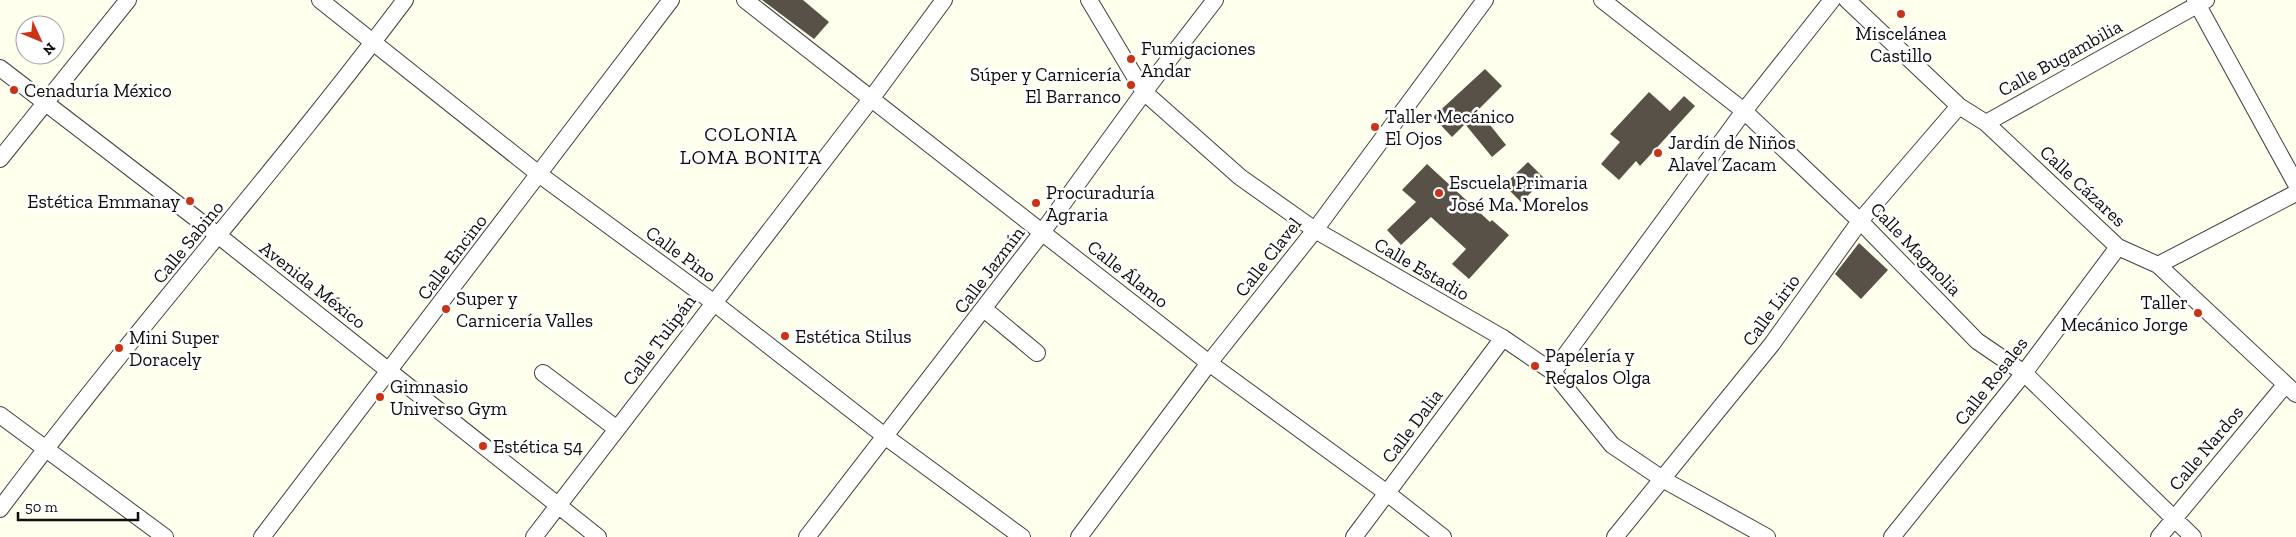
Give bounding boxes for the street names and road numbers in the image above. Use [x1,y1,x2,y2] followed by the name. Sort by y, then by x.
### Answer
[1994,15,2126,101] street label: Calle Bugambilia
[2035,140,2131,232] street label: Calle Cázares
[148,196,229,288] street label: Calle Sabino
[1866,197,1966,301] street label: Calle Magnolia
[412,209,492,304] street label: Calle Encino
[1230,213,1306,301] street label: Calle Clavel
[641,221,721,287] street label: Calle Pino
[949,222,1029,318] street label: Calle Jazmín
[1370,233,1474,306] street label: Calle Estadio
[1083,235,1173,313] street label: Calle Álamo
[255,236,371,334] street label: Avenida México
[1737,269,1805,351] street label: Calle Lirio
[617,290,701,390] street label: Calle Tulipán
[1949,332,2033,430] street label: Calle Rosales
[1377,384,1447,468] street label: Calle Dalia
[2164,401,2248,495] street label: Calle Nardos

